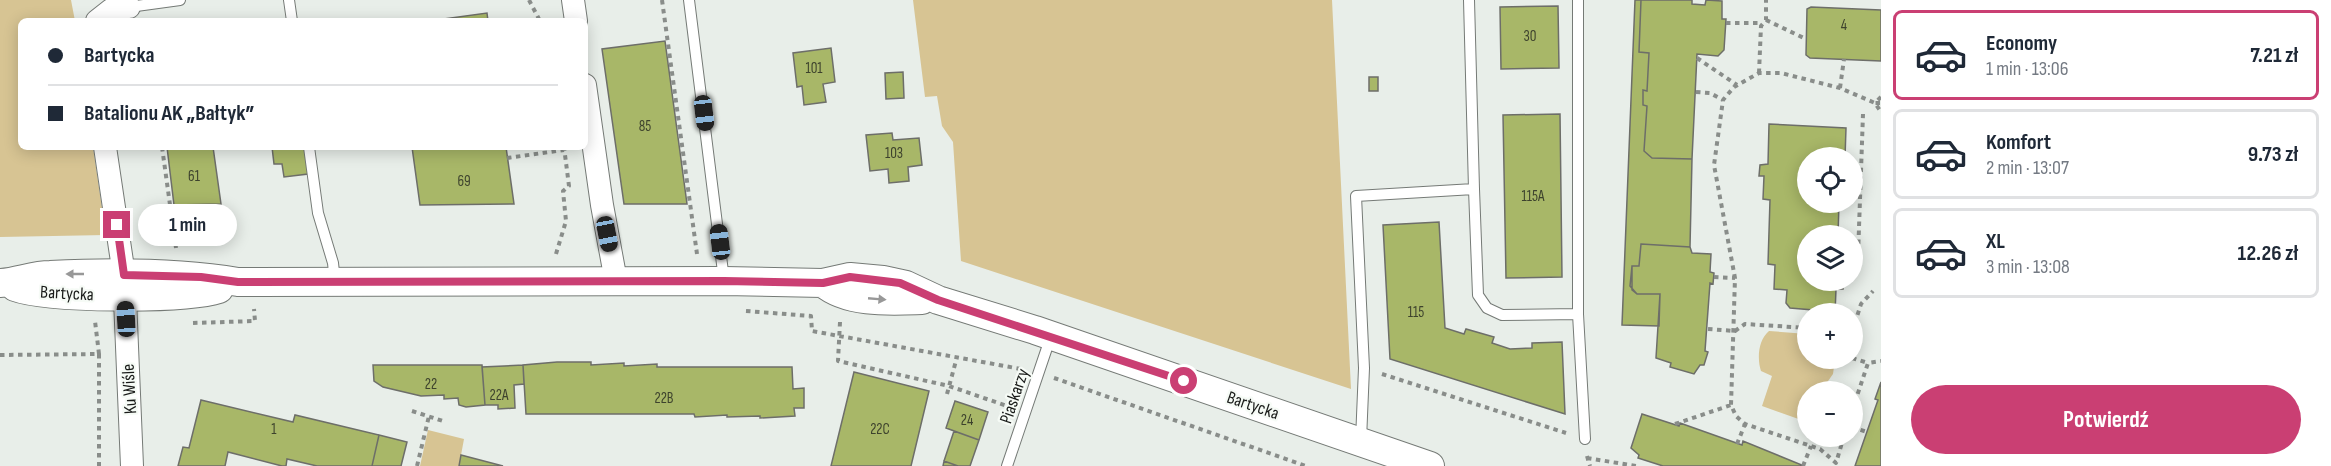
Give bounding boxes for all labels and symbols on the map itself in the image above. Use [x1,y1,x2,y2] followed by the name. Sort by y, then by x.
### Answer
[1841,16,1847,35] house number: 4
[1524,27,1536,46] house number: 30
[805,59,823,78] house number: 101
[693,94,715,132] car
[639,117,651,136] house number: 85
[885,144,903,163] house number: 103
[188,167,201,186] house number: 61
[457,172,471,191] house number: 69
[1522,187,1545,206] house number: 115A
[138,204,237,246] callout: 1 min
[103,211,130,238] route end
[595,215,619,253] car
[709,223,731,261] car
[65,269,84,279] one-way arrow
[40,282,94,305] street label: Bartycka
[868,294,887,304] one-way arrow
[116,301,136,337] car
[1408,303,1424,322] house number: 115
[118,363,141,415] street label: Ku Wiśle
[995,366,1034,426] street label: Piaskarzy
[1170,367,1197,394] route start
[425,375,437,394] house number: 22
[490,386,509,405] house number: 22A
[1224,387,1282,424] street label: Bartycka
[654,389,674,408] house number: 22B
[961,411,973,430] house number: 24
[271,420,277,439] house number: 1
[870,420,890,439] house number: 22C

